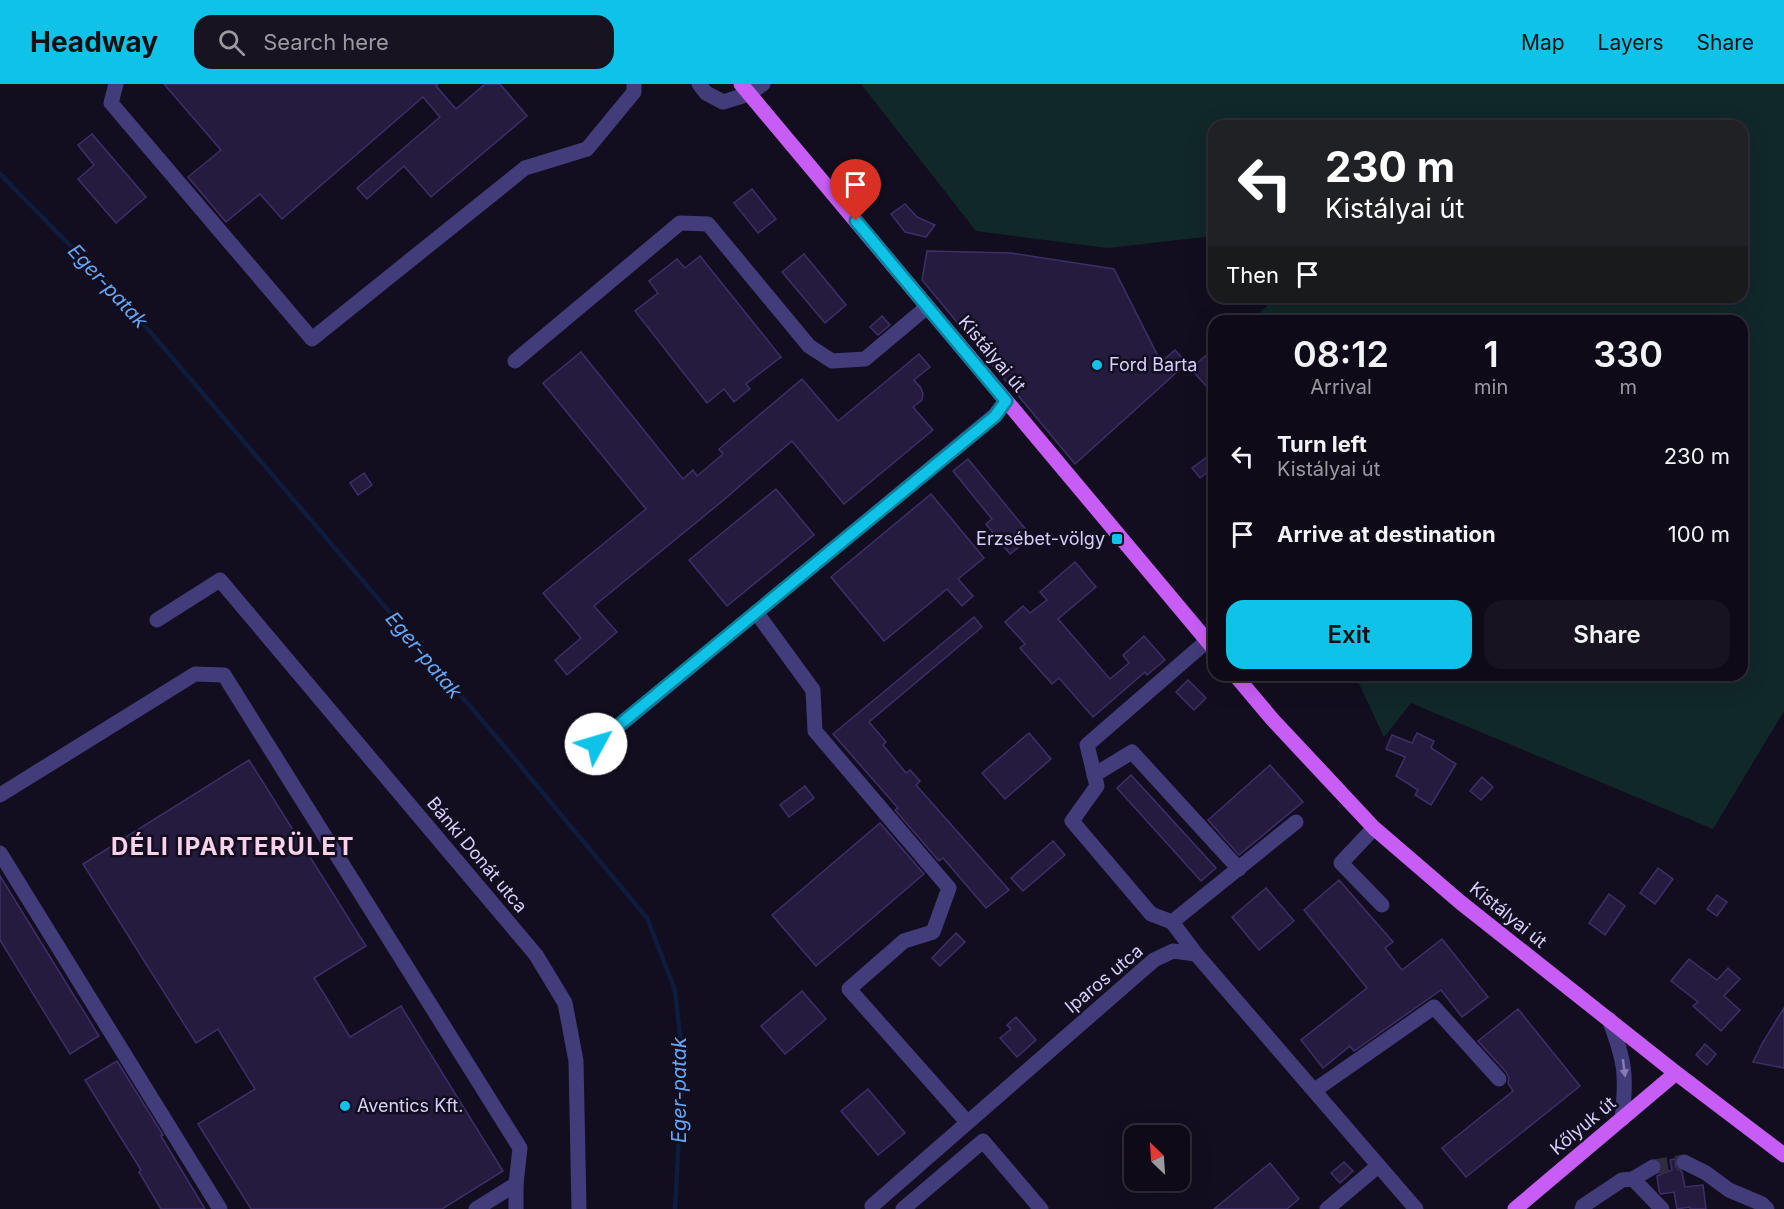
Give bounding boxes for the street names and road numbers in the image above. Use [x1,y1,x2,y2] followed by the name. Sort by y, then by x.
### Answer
[954,311,1030,396] street label: Kistályai út
[423,793,532,917] street label: Bánki Donát utca
[1466,877,1551,952] street label: Kistályai út
[1061,940,1147,1017] street label: Iparos utca
[1546,1092,1620,1159] street label: Kőlyuk út

